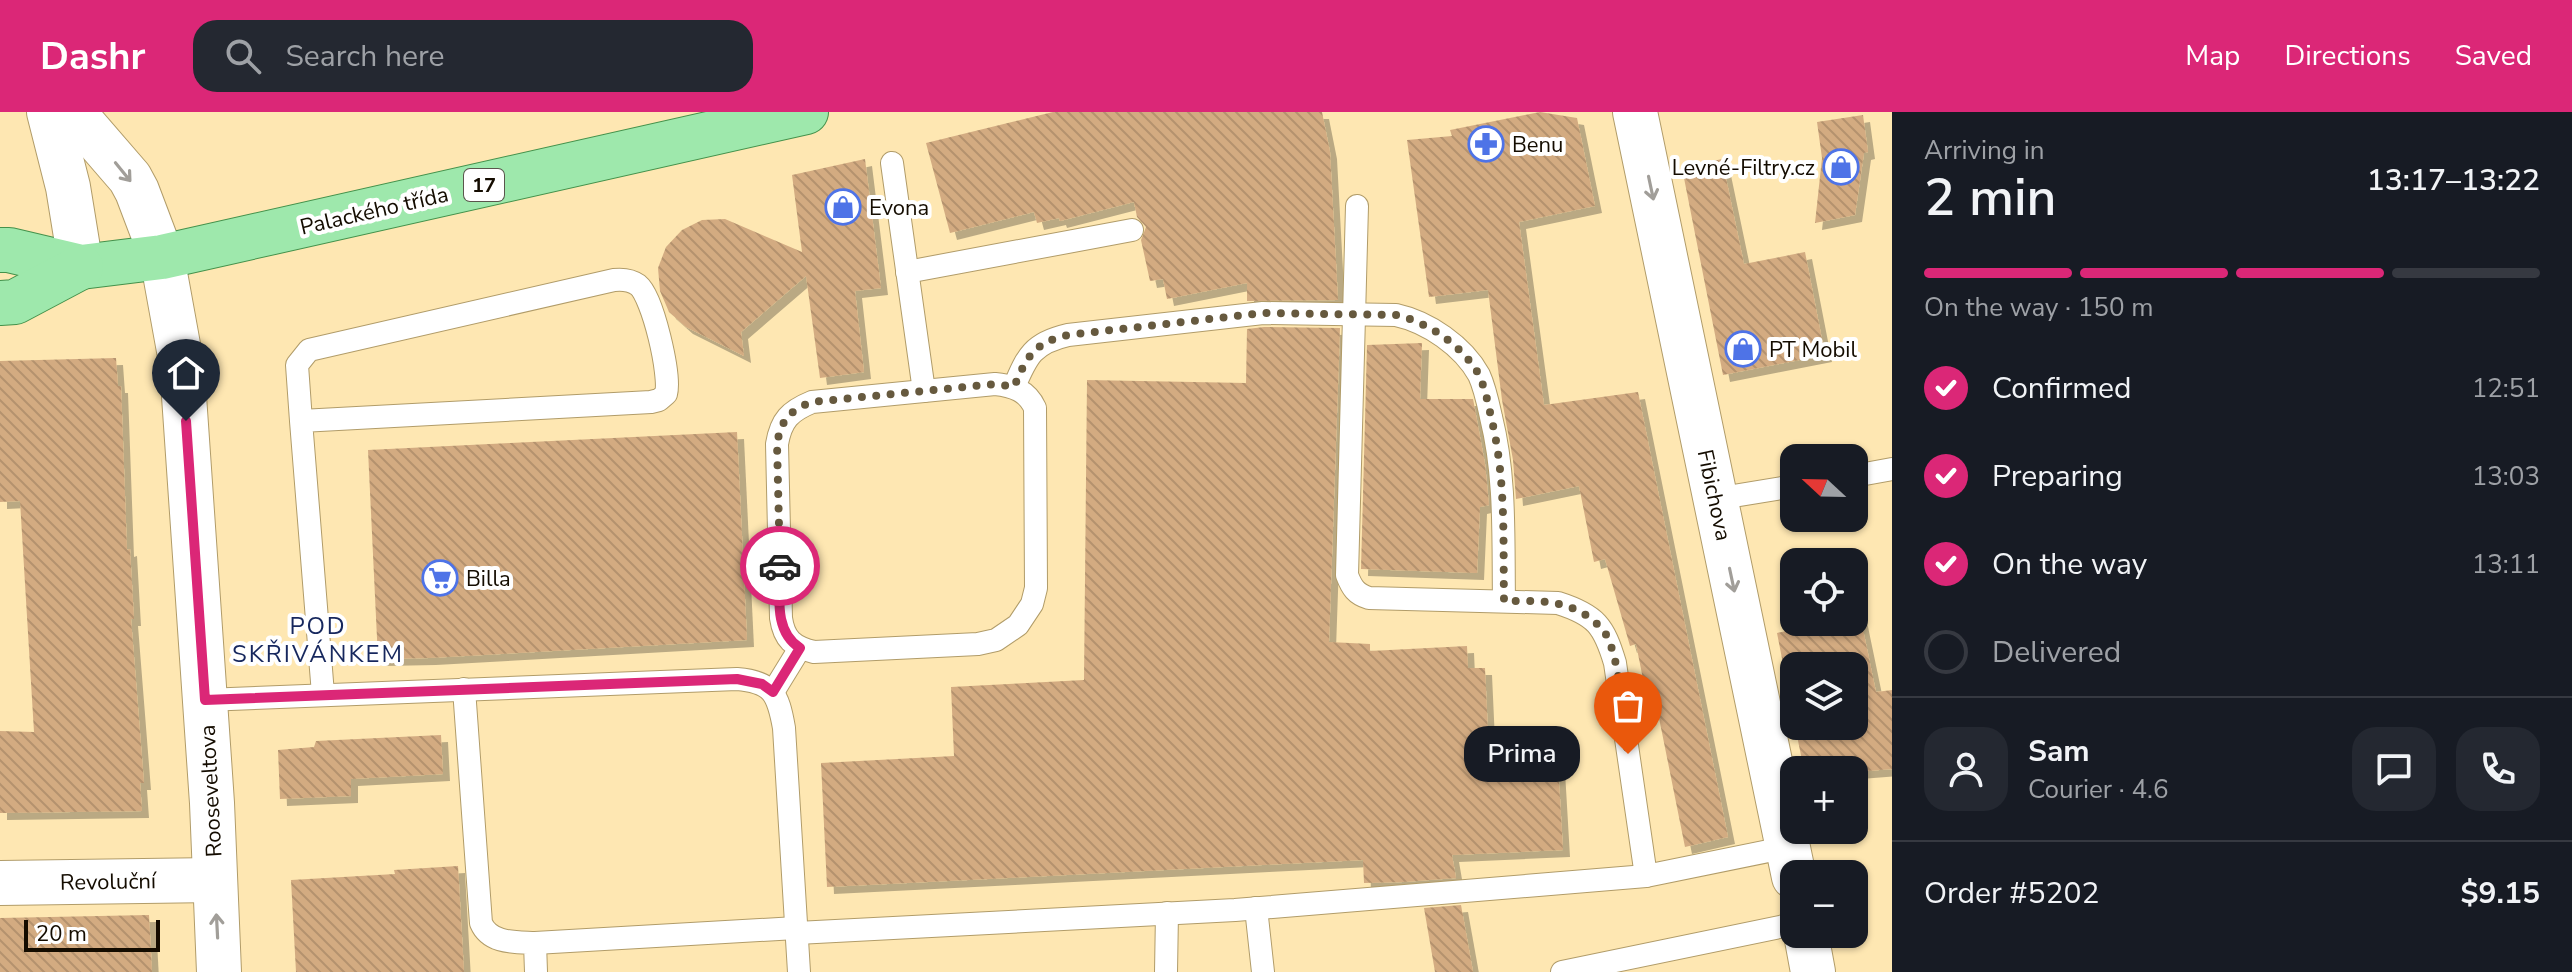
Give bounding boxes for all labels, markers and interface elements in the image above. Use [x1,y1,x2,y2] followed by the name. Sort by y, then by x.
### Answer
[193,20,753,92] search box
[40,31,145,82] text: Dashr
[221,34,265,78] icon: search
[285,36,444,77] text: Search here
[2185,37,2240,75] text: Map
[2284,37,2411,75] text: Directions
[2455,37,2532,75] text: Saved
[1467,125,1505,163] pharmacy icon: Benu
[1512,130,1563,160] place label: Benu
[1924,133,2045,168] text: Arriving in
[1822,148,1860,186] shop icon: Levné-Filtry.cz
[1672,153,1815,183] place label: Levné-Filtry.cz
[2367,160,2540,201] text: 13:17–13:22
[115,161,132,182] one-way arrow
[1924,162,2057,233] text: 2 min
[464,169,504,201] road number: 17
[1644,175,1659,201] one-way arrow
[297,179,451,243] street label: Palackého třída
[824,188,862,226] shop icon: Evona
[869,193,929,223] place label: Evona
[1924,290,2153,325] text: On the way · 150 m
[1724,330,1762,368] shop icon: PT Mobil
[1769,335,1857,365] place label: PT Mobil
[152,339,220,421] pin
[164,351,208,395] icon: home
[1924,366,1968,410] icon: check
[1992,368,2132,409] text: Confirmed
[2472,371,2540,406] text: 12:51
[1780,444,1868,532] north arrow
[1780,444,1868,948] map controls
[1690,447,1738,544] street label: Fibichova
[1924,454,1968,498] icon: check
[1992,456,2123,497] text: Preparing
[2472,459,2540,494] text: 13:03
[740,526,820,606] courier
[1924,542,1968,586] icon: check
[758,544,802,588] icon: car
[1992,544,2147,585] text: On the way
[2472,547,2540,582] text: 13:11
[1780,548,1868,636] button: locate
[421,559,459,597] supermarket icon: Billa
[466,564,511,594] place label: Billa
[1725,567,1740,592] one-way arrow
[232,610,404,670] district label: POD SKŘIVÁNKEM
[1992,632,2121,673] text: Delivered
[1780,652,1868,740] button: layers
[1594,672,1662,754] pin
[1606,684,1650,728] icon: bag
[193,724,229,858] street label: Rooseveltova
[1464,726,1580,782] callout: Prima
[1924,727,2008,811] button: person
[2352,727,2436,811] button: chat
[2456,727,2540,811] button: phone
[2028,731,2090,772] text: Sam
[1488,736,1556,771] text: Prima
[1780,756,1868,844] button: +
[2028,772,2169,807] text: Courier · 4.6
[1780,860,1868,948] button: −
[60,866,158,898] street label: Revoluční
[1924,873,2099,914] text: Order #5202
[2461,873,2540,914] text: $9.15
[210,913,225,940] one-way arrow
[24,916,160,952] scale bar
[36,919,87,949] text: 20 m

